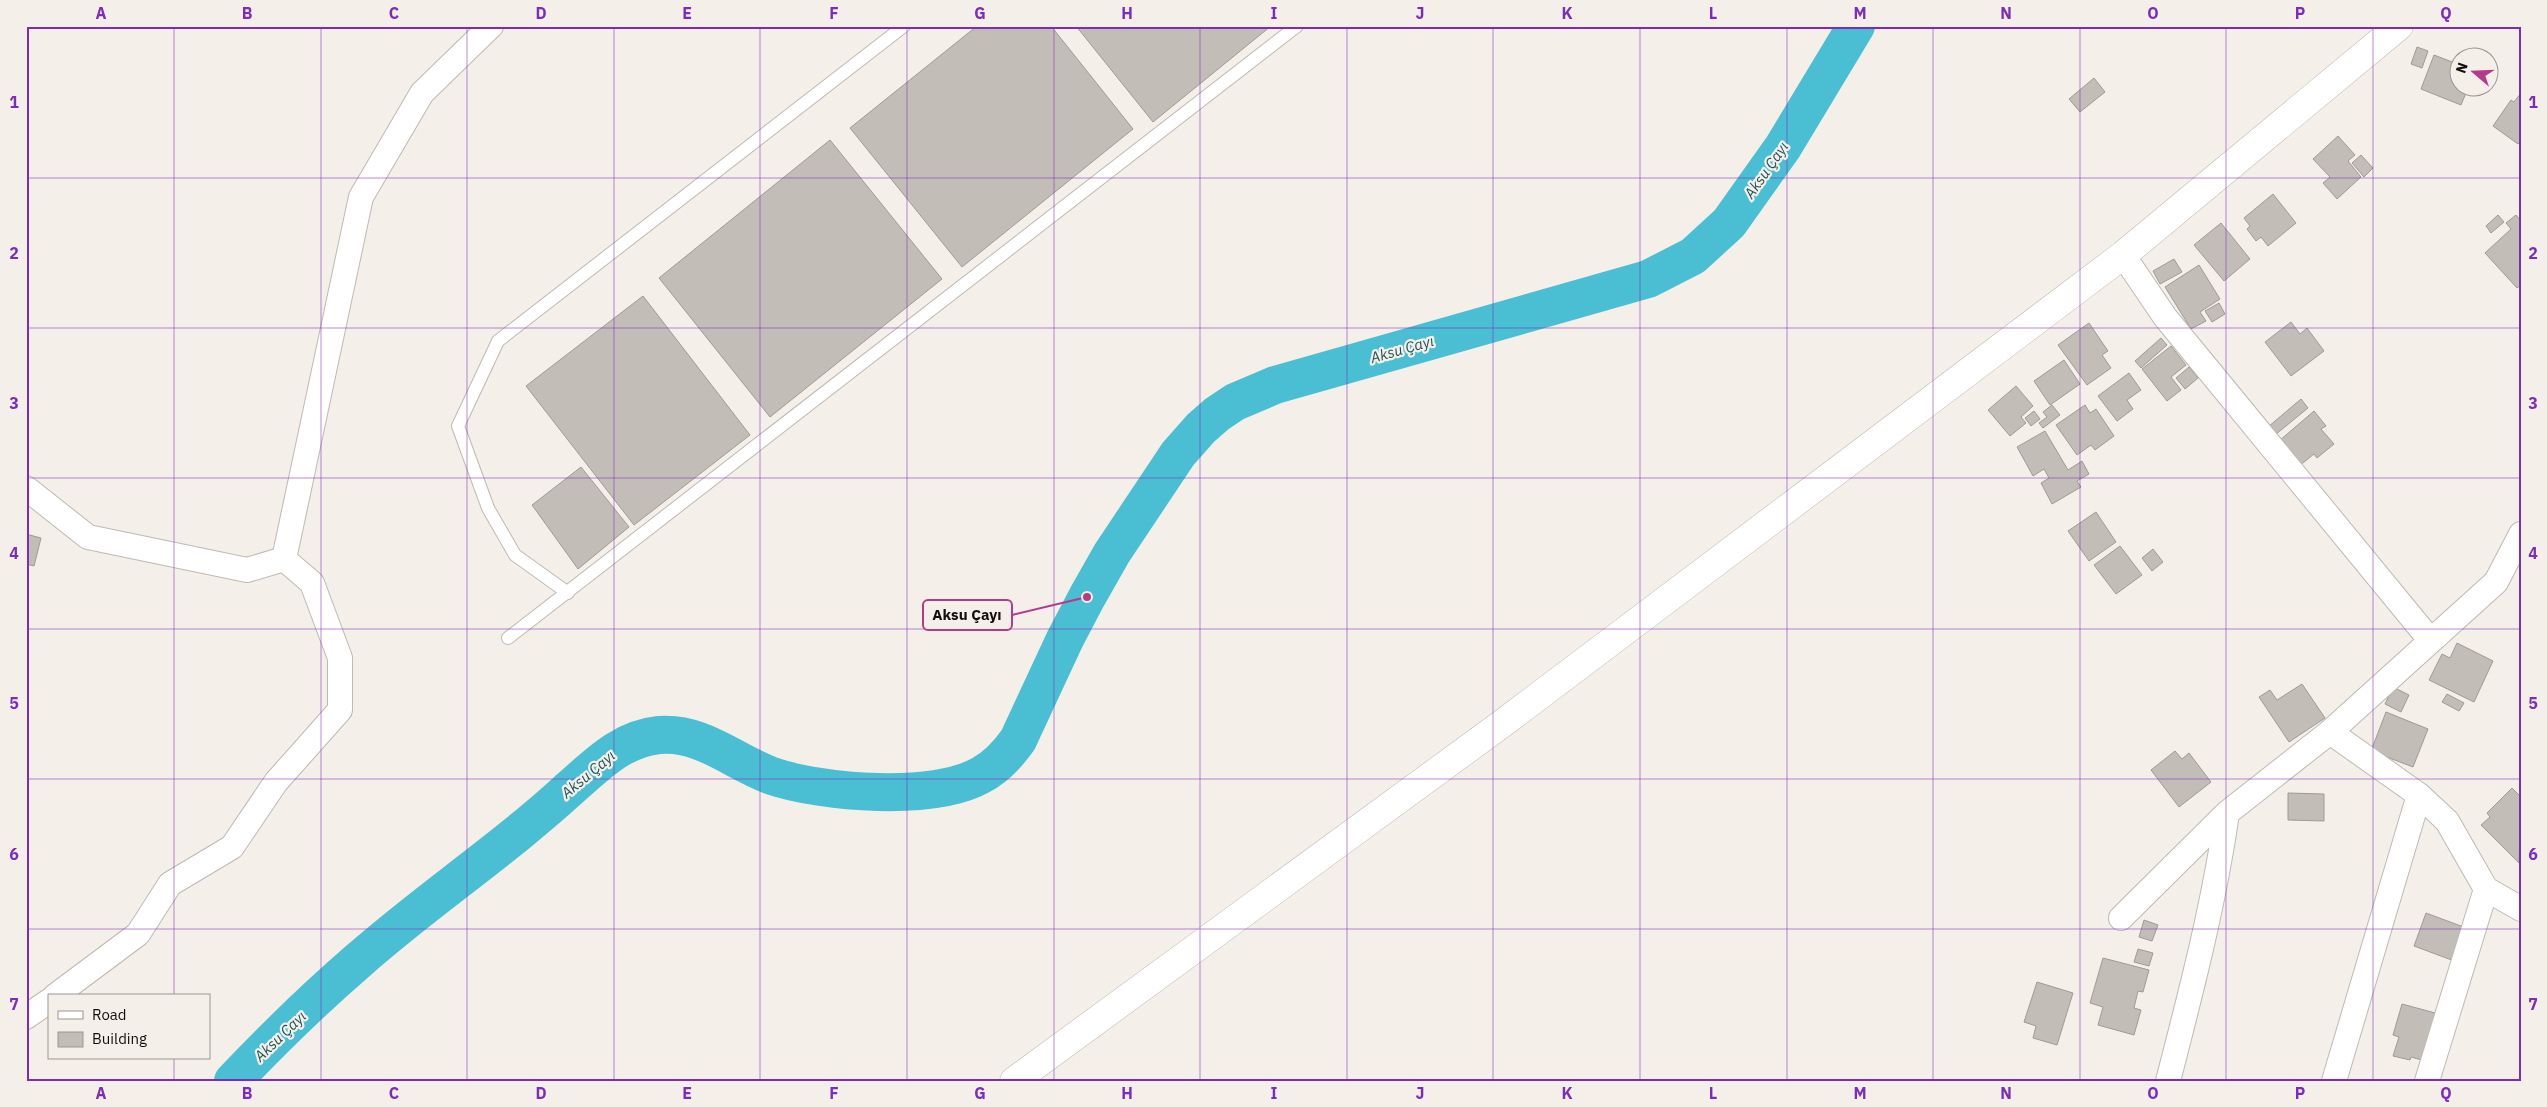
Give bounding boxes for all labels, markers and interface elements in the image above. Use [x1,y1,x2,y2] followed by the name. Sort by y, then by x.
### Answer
[96,3,107,23] text: A
[242,3,253,23] text: B
[389,3,399,23] text: C
[535,3,547,23] text: D
[682,3,692,23] text: E
[829,3,839,23] text: F
[974,3,986,23] text: G
[1121,3,1133,23] text: H
[1271,3,1278,23] text: I
[1416,3,1424,23] text: J
[1561,3,1573,23] text: K
[1709,3,1717,23] text: L
[1853,3,1867,23] text: M
[2000,3,2012,23] text: N
[2147,3,2159,23] text: O
[2295,3,2305,23] text: P
[2440,3,2452,23] text: Q
[2450,48,2500,98] north arrow
[2452,60,2472,75] text: N
[9,92,19,112] text: 1
[2528,92,2538,112] text: 1
[1739,138,1792,203] water label: Aksu Çayı
[9,243,19,263] text: 2
[2528,243,2538,263] text: 2
[1367,331,1436,367] water label: Aksu Çayı
[9,393,19,413] text: 3
[2528,393,2538,413] text: 3
[9,543,19,563] text: 4
[2528,543,2538,563] text: 4
[923,600,1012,630] callout: Aksu Çayı
[932,605,1002,624] text: Aksu Çayı
[9,693,19,713] text: 5
[2528,693,2538,713] text: 5
[556,746,619,803] water label: Aksu Çayı
[9,844,19,864] text: 6
[2528,844,2538,864] text: 6
[9,994,19,1014] text: 7
[48,994,210,1060] legend
[2528,994,2538,1014] text: 7
[92,1005,127,1024] text: Road
[249,1007,310,1066] water label: Aksu Çayı
[92,1029,147,1048] text: Building
[96,1083,107,1103] text: A
[242,1083,253,1103] text: B
[389,1083,399,1103] text: C
[535,1083,547,1103] text: D
[682,1083,692,1103] text: E
[829,1083,839,1103] text: F
[974,1083,986,1103] text: G
[1121,1083,1133,1103] text: H
[1271,1083,1278,1103] text: I
[1416,1083,1424,1103] text: J
[1561,1083,1573,1103] text: K
[1709,1083,1717,1103] text: L
[1853,1083,1867,1103] text: M
[2000,1083,2012,1103] text: N
[2147,1083,2159,1103] text: O
[2295,1083,2305,1103] text: P
[2440,1083,2452,1103] text: Q

